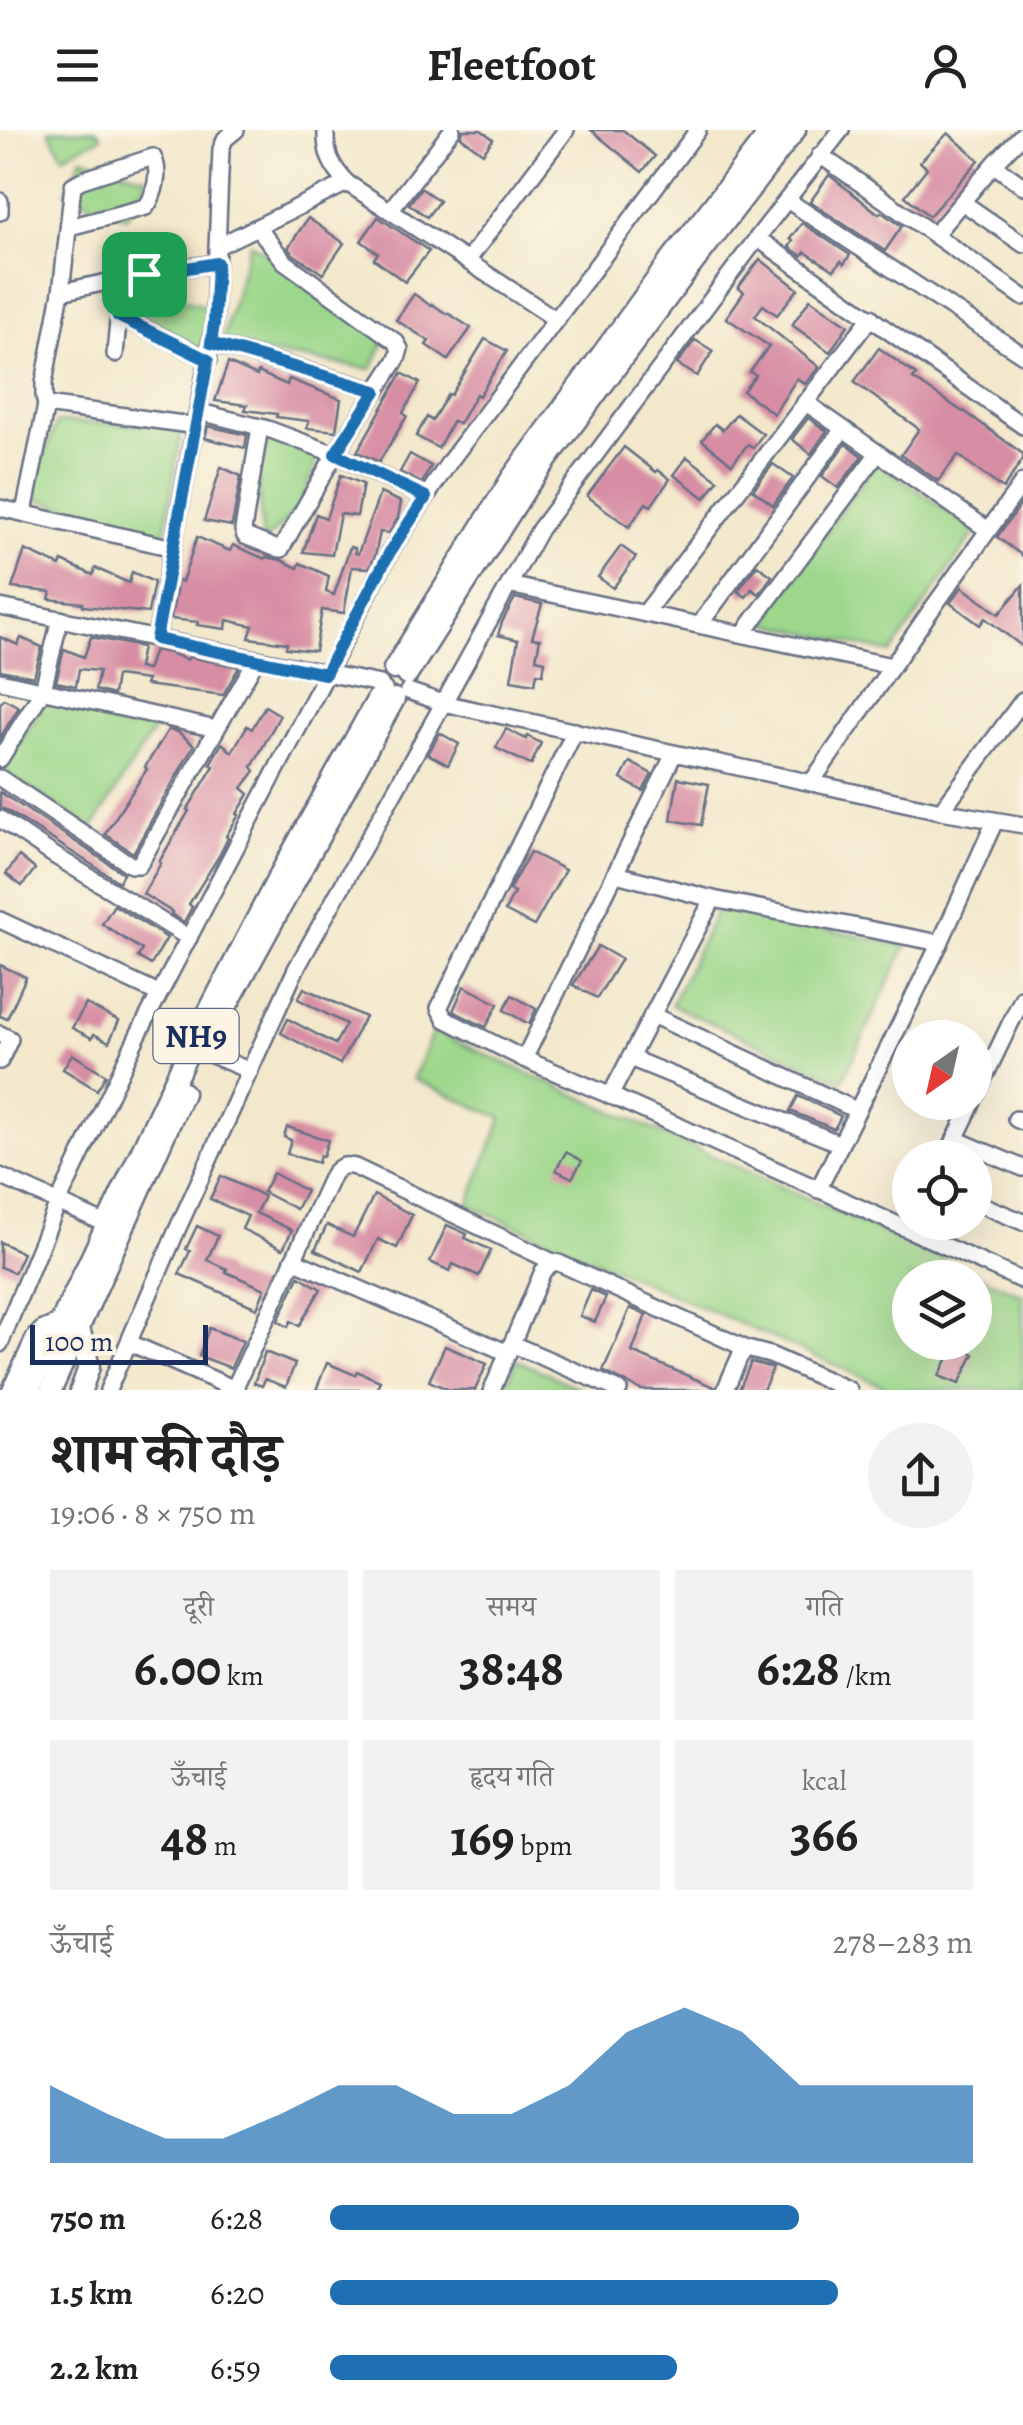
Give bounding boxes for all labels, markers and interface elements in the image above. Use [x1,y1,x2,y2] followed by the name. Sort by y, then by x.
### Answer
[427,34,596,96] text: Fleetfoot
[50,38,105,93] icon: menu
[918,38,973,93] icon: person
[102,232,187,317] pin
[117,247,172,302] icon: arrive
[154,1009,238,1063] road number: NH9
[892,1020,992,1120] north arrow
[892,1020,992,1360] map controls
[892,1140,992,1240] button: locate
[892,1260,992,1360] button: layers
[30,1320,208,1364] scale bar
[45,1323,113,1361] text: 100 m
[50,1416,281,1491] text: शाम की दौड़
[868,1423,973,1528] button: share
[50,1491,256,1535] text: 19:06 · 8 × 750 m
[184,1588,214,1626] text: दूरी
[487,1588,536,1626] text: समय
[806,1588,842,1626] text: गति
[134,1634,221,1702] text: 6.00
[459,1634,564,1702] text: 38:48
[756,1634,840,1702] text: 6:28
[221,1657,264,1695] text: km
[840,1657,892,1695] text: /km
[171,1758,226,1796] text: ऊँचाई
[469,1758,554,1796] text: हृदय गति
[802,1762,847,1800] text: kcal
[790,1800,858,1868] text: 366
[161,1804,208,1872] text: 48
[450,1804,515,1872] text: 169
[208,1827,237,1865] text: m
[515,1827,573,1865] text: bpm
[50,1920,113,1964] text: ऊँचाई
[832,1920,973,1964] text: 278–283 m
[50,2196,126,2240] text: 750 m
[210,2196,263,2240] text: 6:28
[50,2271,133,2315] text: 1.5 km
[210,2271,265,2315] text: 6:20
[50,2346,139,2390] text: 2.2 km
[210,2346,261,2390] text: 6:59

